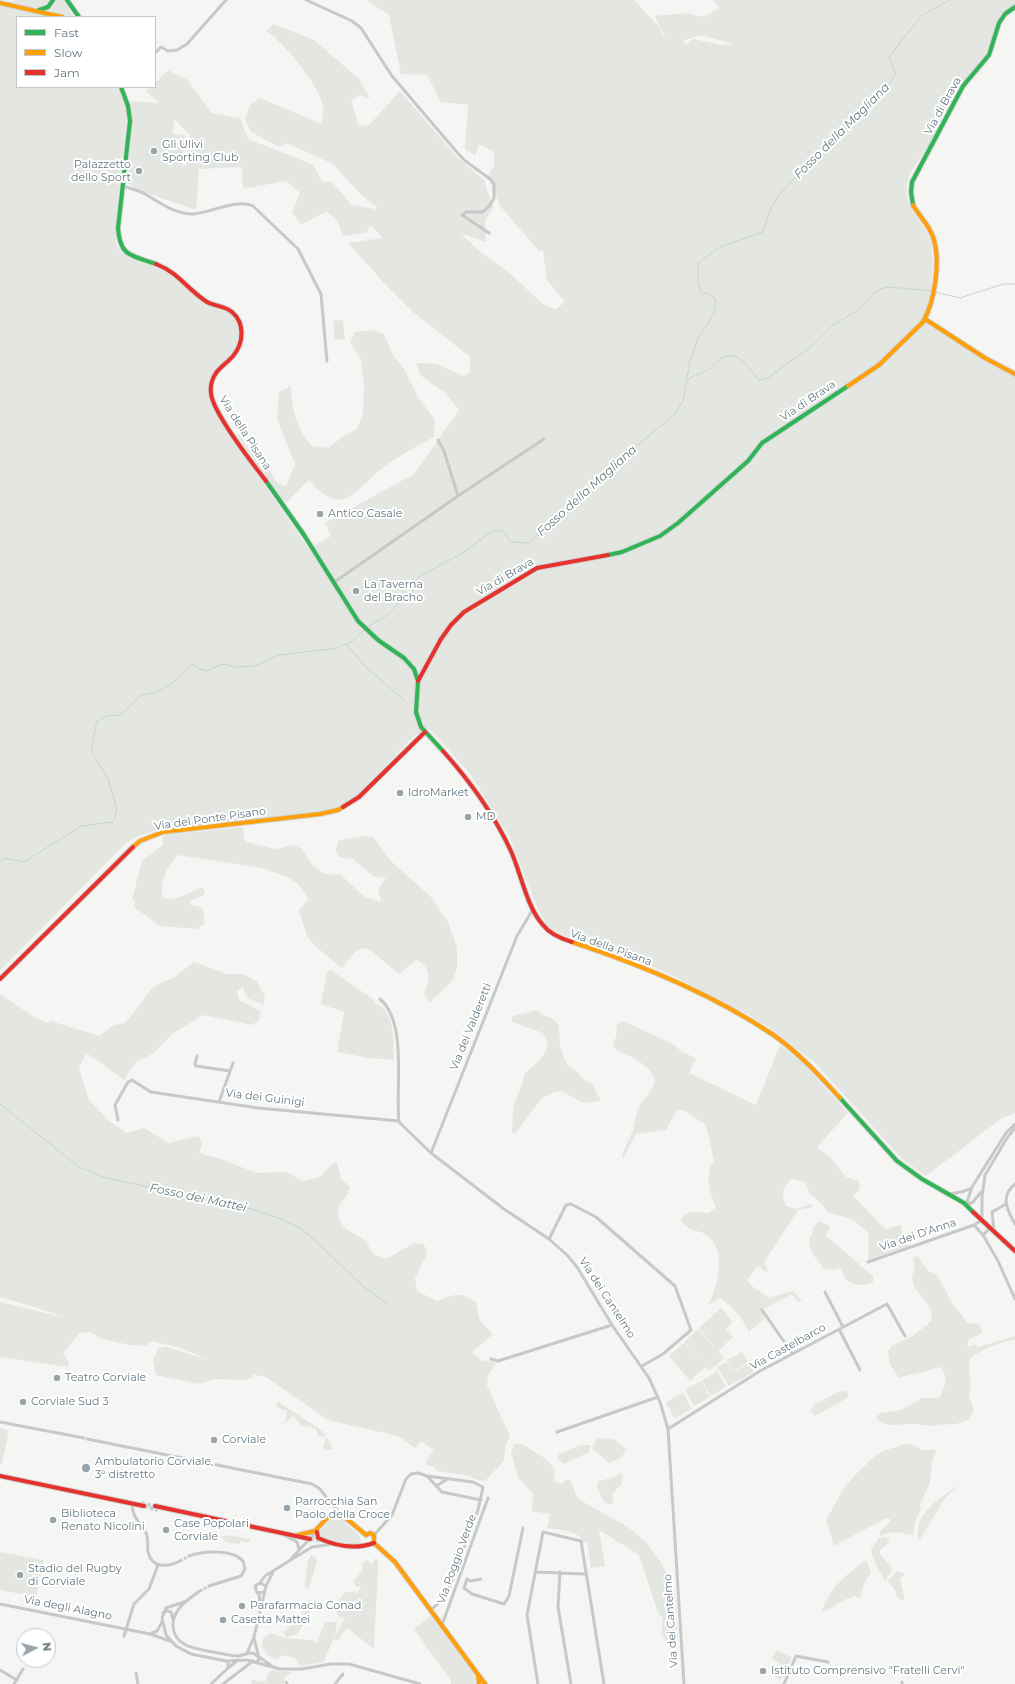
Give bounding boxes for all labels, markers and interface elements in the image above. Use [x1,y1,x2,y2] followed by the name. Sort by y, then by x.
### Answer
[16,16,156,88] legend
[54,25,79,40] text: Fast
[54,45,83,60] text: Slow
[54,65,80,80] text: Jam
[922,75,964,137] street label: Via di Brava
[791,80,893,182] water label: Fosso della Magliana
[162,138,239,164] place label: Gli Ulivi Sporting Club
[149,146,159,156] marker: Gli Ulivi Sporting Club
[71,158,131,184] place label: Palazzetto dello Sport
[134,166,144,176] marker: Palazzetto dello Sport
[778,378,838,424] street label: Via di Brava
[216,393,274,473] street label: Via della Pisana
[534,442,640,540] water label: Fosso della Magliana
[328,507,402,521] place label: Antico Casale
[315,509,325,519] marker: Antico Casale
[474,555,536,599] street label: Via di Brava
[364,578,423,604] place label: La Taverna del Bracho
[351,586,361,596] marker: La Taverna del Bracho
[408,786,469,800] place label: IdroMarket
[395,788,405,798] marker: IdroMarket
[153,805,267,833] street label: Via del Ponte Pisano
[476,810,496,824] place label: MD
[463,812,473,822] marker: MD
[568,927,654,969] street label: Via della Pisana
[447,981,495,1073] street label: Via dei Valderetti
[225,1087,305,1109] street label: Via dei Guinigi
[148,1181,248,1215] water label: Fosso dei Mattei
[878,1216,958,1254] street label: Via dei D’Anna
[576,1255,638,1341] street label: Via dei Cantelmo
[748,1321,828,1373] street label: Via Castelbarco
[65,1371,146,1385] place label: Teatro Corviale
[52,1373,62,1383] marker: Teatro Corviale
[31,1395,109,1409] place label: Corviale Sud 3
[18,1397,28,1407] marker: Corviale Sud 3
[222,1433,266,1447] place label: Corviale
[209,1435,219,1445] marker: Corviale
[95,1455,213,1481] place label: Ambulatorio Corviale, 3° distretto
[80,1462,92,1474] marker: Ambulatorio Corviale, 3° distretto
[295,1495,390,1521] place label: Parrocchia San Paolo della Croce
[282,1503,292,1513] marker: Parrocchia San Paolo della Croce
[61,1507,145,1533] place label: Biblioteca Renato Nicolini
[435,1512,479,1606] street label: Via Poggio Verde
[48,1515,58,1525] marker: Biblioteca Renato Nicolini
[174,1517,249,1543] place label: Case Popolari Corviale
[161,1525,171,1535] marker: Case Popolari Corviale
[28,1562,122,1588] place label: Stadio del Rugby di Corviale
[15,1570,25,1580] marker: Stadio del Rugby di Corviale
[661,1574,681,1668] street label: Via dei Cantelmo
[23,1593,113,1623] street label: Via degli Alagno
[250,1599,362,1613] place label: Parafarmacia Conad
[237,1601,247,1611] marker: Parafarmacia Conad
[231,1613,310,1627] place label: Casetta Mattei
[218,1615,228,1625] marker: Casetta Mattei
[16,1628,56,1668] north arrow
[40,1642,54,1652] text: N
[771,1664,965,1678] place label: Istituto Comprensivo "Fratelli Cervi"
[758,1666,768,1676] marker: Istituto Comprensivo "Fratelli Cervi"

